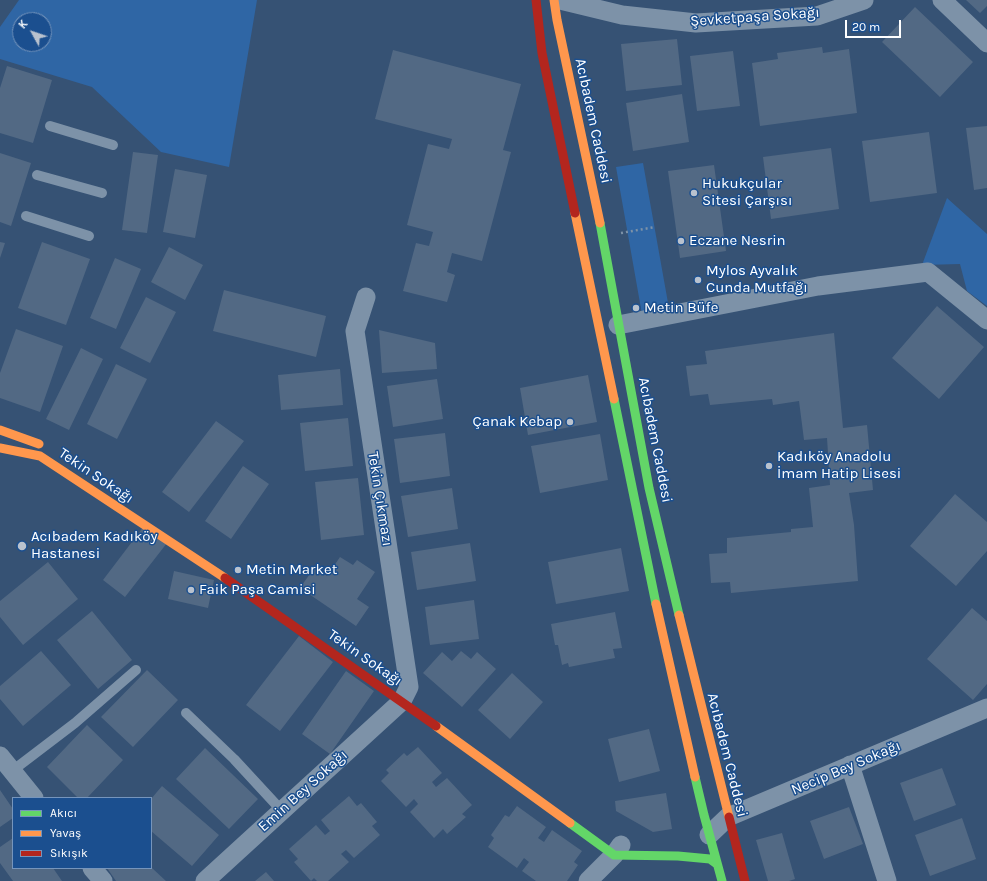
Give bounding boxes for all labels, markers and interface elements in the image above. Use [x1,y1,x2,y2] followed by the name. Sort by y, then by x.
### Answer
[690,3,820,31] street label: Şevketpaşa Sokağı
[12,12,52,52] north arrow
[847,12,903,38] scale bar
[16,18,30,32] text: K
[852,20,880,34] text: 20 m
[571,57,615,185] street label: Acıbadem Caddesi
[702,175,792,210] place label: Hukukçular Sitesi Çarşısı
[689,188,699,198] marker: Hukukçular Sitesi Çarşısı
[689,232,786,250] place label: Eczane Nesrin
[676,236,686,246] marker: Eczane Nesrin
[706,262,808,297] place label: Mylos Ayvalık Cunda Mutfağı
[693,275,703,285] marker: Mylos Ayvalık Cunda Mutfağı
[644,299,718,317] place label: Metin Büfe
[631,303,641,313] marker: Metin Büfe
[634,376,676,504] street label: Acıbadem Caddesi
[472,413,562,431] place label: Çanak Kebap
[565,417,575,427] marker: Çanak Kebap
[55,444,137,508] street label: Tekin Sokağı
[777,448,901,483] place label: Kadıköy Anadolu İmam Hatip Lisesi
[364,450,396,548] street label: Tekin Çıkmazı
[764,461,774,471] marker: Kadıköy Anadolu İmam Hatip Lisesi
[31,528,158,563] place label: Acıbadem Kadıköy Hastanesi
[16,540,28,552] marker: Acıbadem Kadıköy Hastanesi
[246,561,337,579] place label: Metin Market
[233,565,243,575] marker: Metin Market
[199,581,316,599] place label: Faik Paşa Camisi
[186,585,196,595] marker: Faik Paşa Camisi
[324,626,406,690] street label: Tekin Sokağı
[703,691,751,819] street label: Acıbadem Caddesi
[789,737,903,799] street label: Necip Bey Sokağı
[255,746,351,836] street label: Emin Bey Sokağı
[12,797,152,869] legend
[50,806,77,820] text: Akıcı
[50,826,81,840] text: Yavaş
[50,846,88,860] text: Sıkışık

